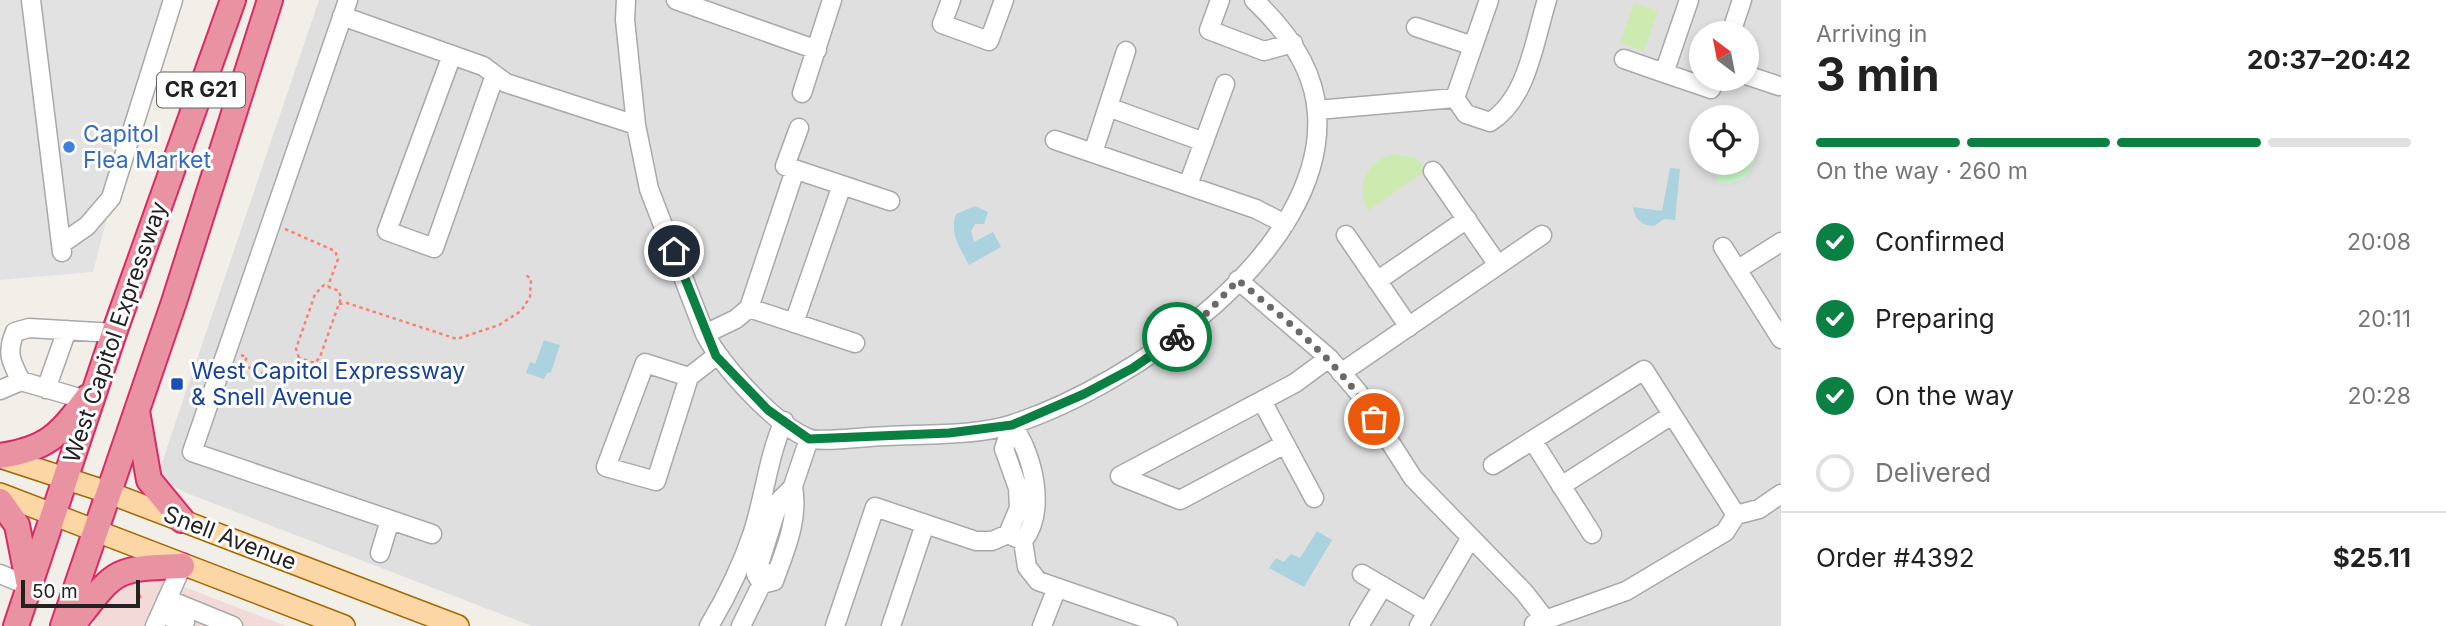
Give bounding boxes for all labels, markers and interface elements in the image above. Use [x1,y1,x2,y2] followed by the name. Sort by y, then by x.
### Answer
[1816,20,1927,48] text: Arriving in
[1689,21,1759,91] north arrow
[1689,21,1759,175] map controls
[2247,44,2411,75] text: 20:37–20:42
[1816,46,1940,102] text: 3 min
[157,72,245,108] road number: CR G21
[1689,105,1759,175] button: locate
[83,120,211,174] place label: Capitol Flea Market
[61,139,77,155] marker: Capitol Flea Market
[1816,157,2028,185] text: On the way · 260 m
[57,198,173,466] street label: West Capitol Expressway
[644,221,704,281] pin
[1816,223,1854,261] icon: check
[1875,226,2005,257] text: Confirmed
[2347,228,2411,256] text: 20:08
[655,232,693,270] icon: home
[1816,300,1854,338] icon: check
[1142,302,1212,372] courier
[1875,303,1995,334] text: Preparing
[2357,305,2411,333] text: 20:11
[1158,318,1196,356] icon: bike
[191,357,465,411] place label: West Capitol Expressway & Snell Avenue
[169,376,185,392] marker: West Capitol Expressway & Snell Avenue
[1816,377,1854,415] icon: check
[1875,380,2014,411] text: On the way
[2348,382,2411,410] text: 20:28
[1344,389,1404,449] pin
[1355,400,1393,438] icon: bag
[1875,457,1991,488] text: Delivered
[160,500,300,576] street label: Snell Avenue
[1816,542,1975,573] text: Order #4392
[2333,542,2411,573] text: $25.11
[21,577,140,609] scale bar
[32,580,78,603] text: 50 m

